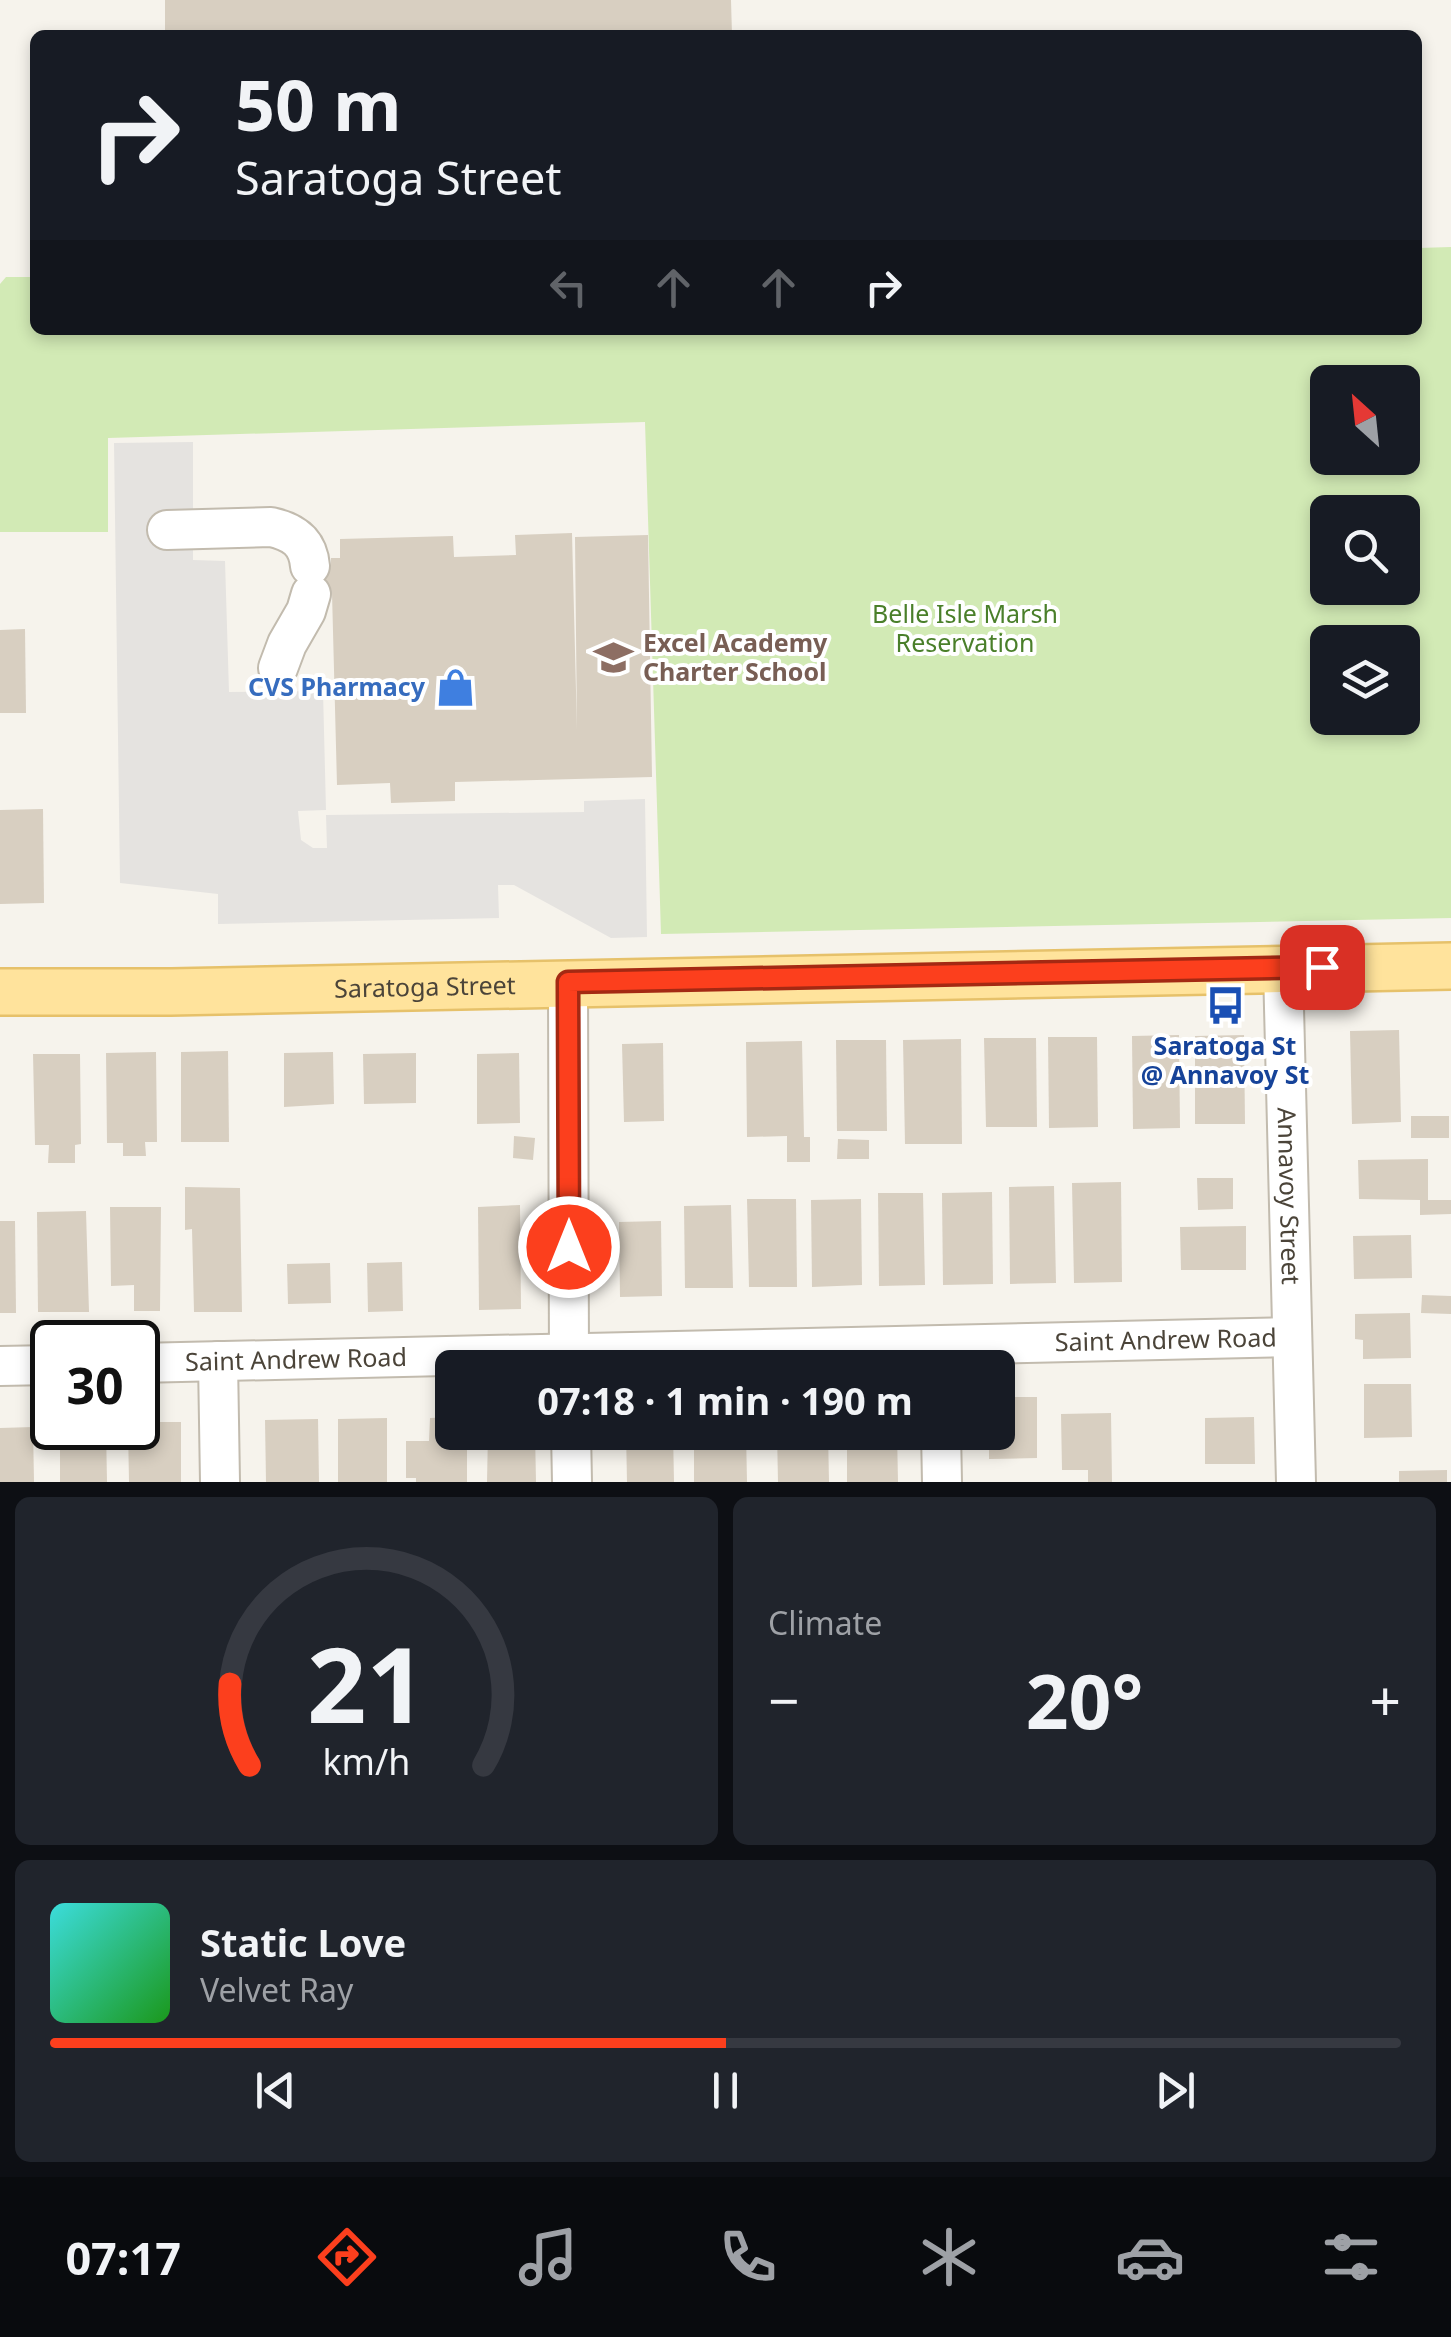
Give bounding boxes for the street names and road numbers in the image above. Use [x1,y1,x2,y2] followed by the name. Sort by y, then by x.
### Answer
[334,967,516,1005] street label: Saratoga Street
[1271,1107,1309,1285] street label: Annavoy Street
[1054,1319,1277,1358] street label: Saint Andrew Road
[185,1339,407,1378] street label: Saint Andrew Road

